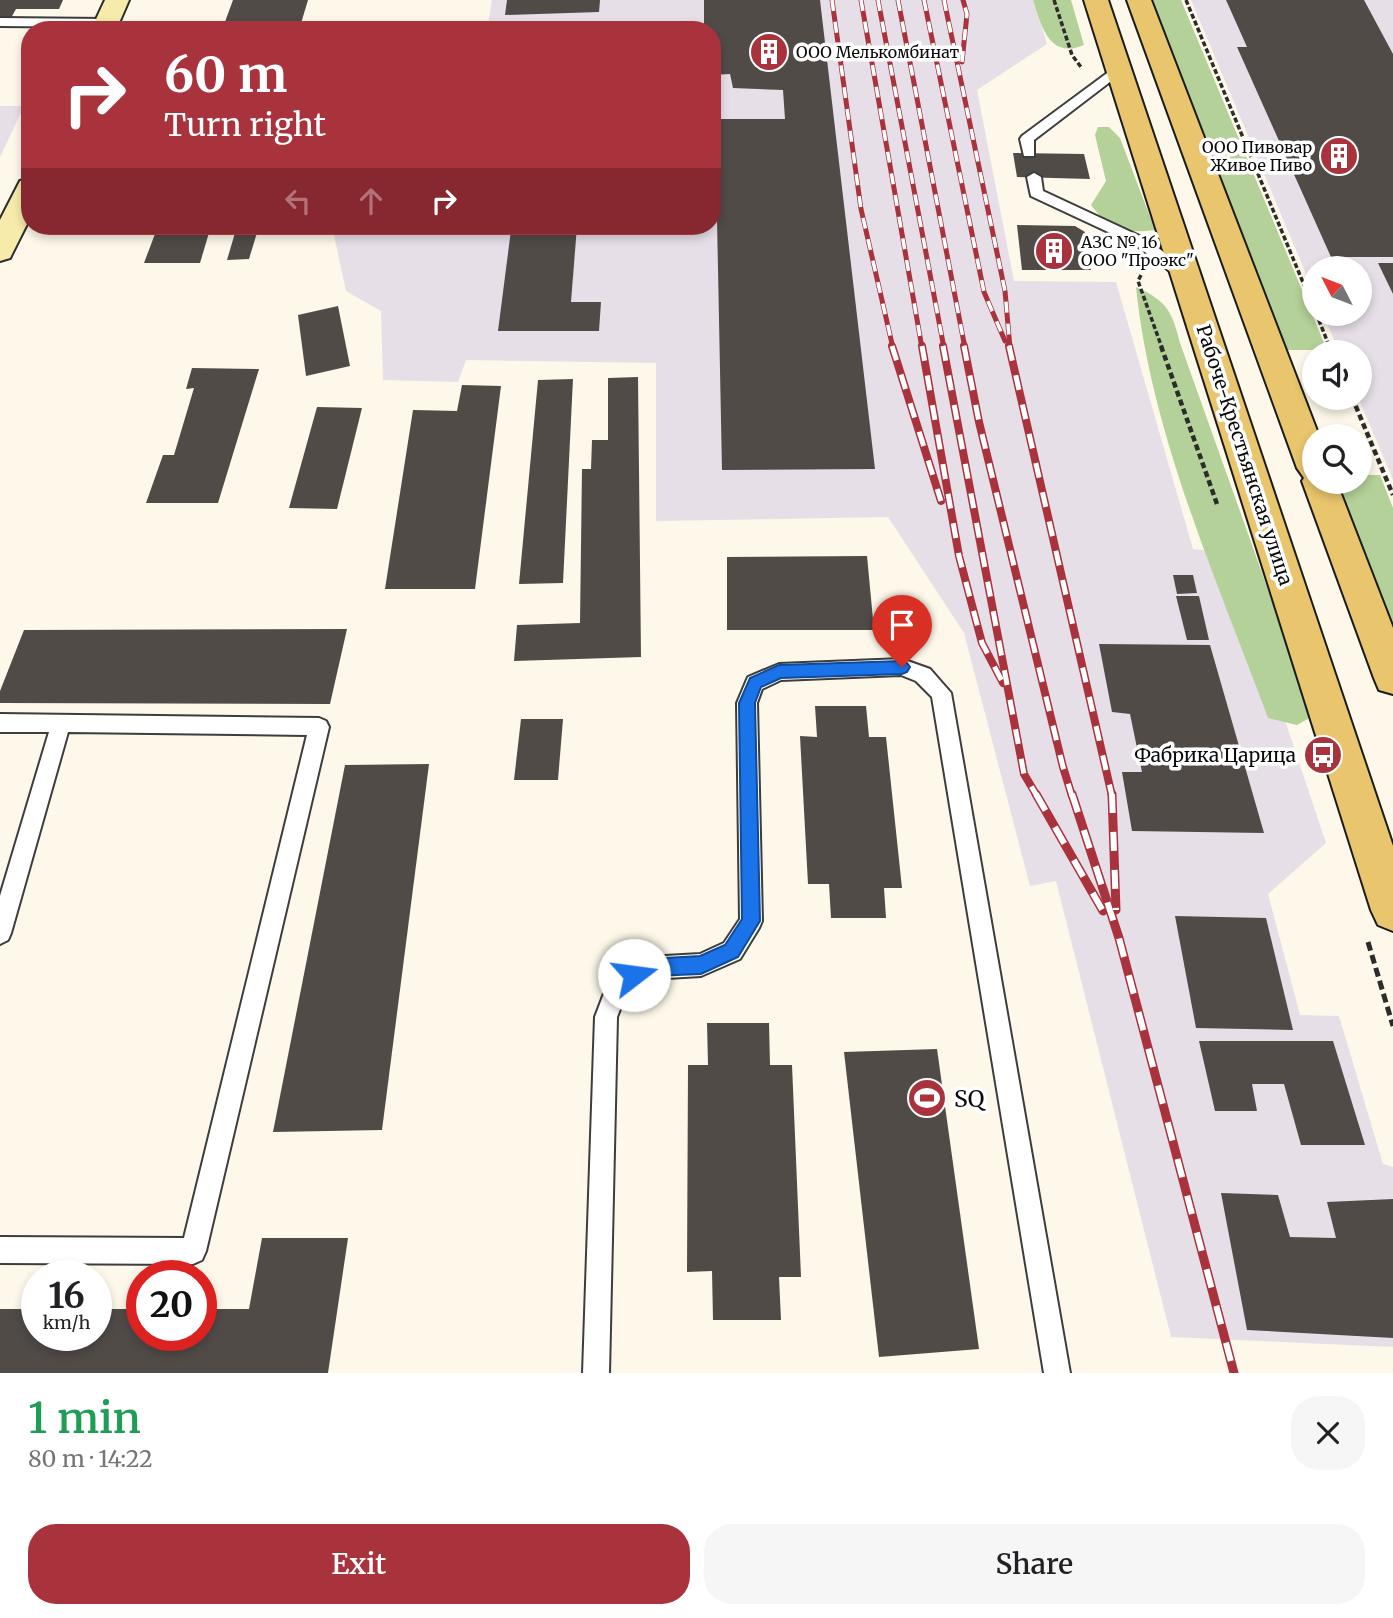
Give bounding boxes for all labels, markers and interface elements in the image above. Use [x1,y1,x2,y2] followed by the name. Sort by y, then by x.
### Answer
[748,31,790,73] building icon: ООО Мелькомбинат
[796,42,959,62] place label: ООО Мелькомбинат
[164,44,287,105] text: 60 m
[49,49,140,140] icon: right
[164,105,326,145] text: Turn right
[1318,135,1360,177] building icon: ООО Пивовар Живое Пиво
[1202,137,1312,175] place label: ООО Пивовар Живое Пиво
[279,182,317,220] icon: left
[352,182,390,220] icon: ahead
[425,182,463,220] icon: right
[1033,230,1075,272] building icon: АЗС № 16 ООО "Проэкс"
[1080,232,1194,270] place label: АЗС № 16 ООО "Проэкс"
[1302,256,1372,326] north arrow
[1302,256,1372,494] map controls
[1191,322,1299,588] street label: Рабоче-Крестьянская улица
[1302,340,1372,410] button: sound
[1302,424,1372,494] button: search
[872,595,932,667] pin
[883,606,921,644] icon: arrive
[1302,734,1344,776] bus stop icon: Фабрика Царица
[1134,743,1296,767] place label: Фабрика Царица
[597,938,671,1012] position arrow
[906,1077,948,1119] sports icon: SQ
[954,1084,987,1113] place label: SQ
[126,1260,217,1351] speed limit sign: 20
[48,1274,85,1318] text: 16
[43,1311,90,1334] text: km/h
[28,1392,141,1444] text: 1 min
[1291,1396,1365,1470] button: close
[28,1444,153,1473] text: 80 m · 14:22
[28,1524,690,1604] button: Exit
[704,1524,1365,1604] button: Share

